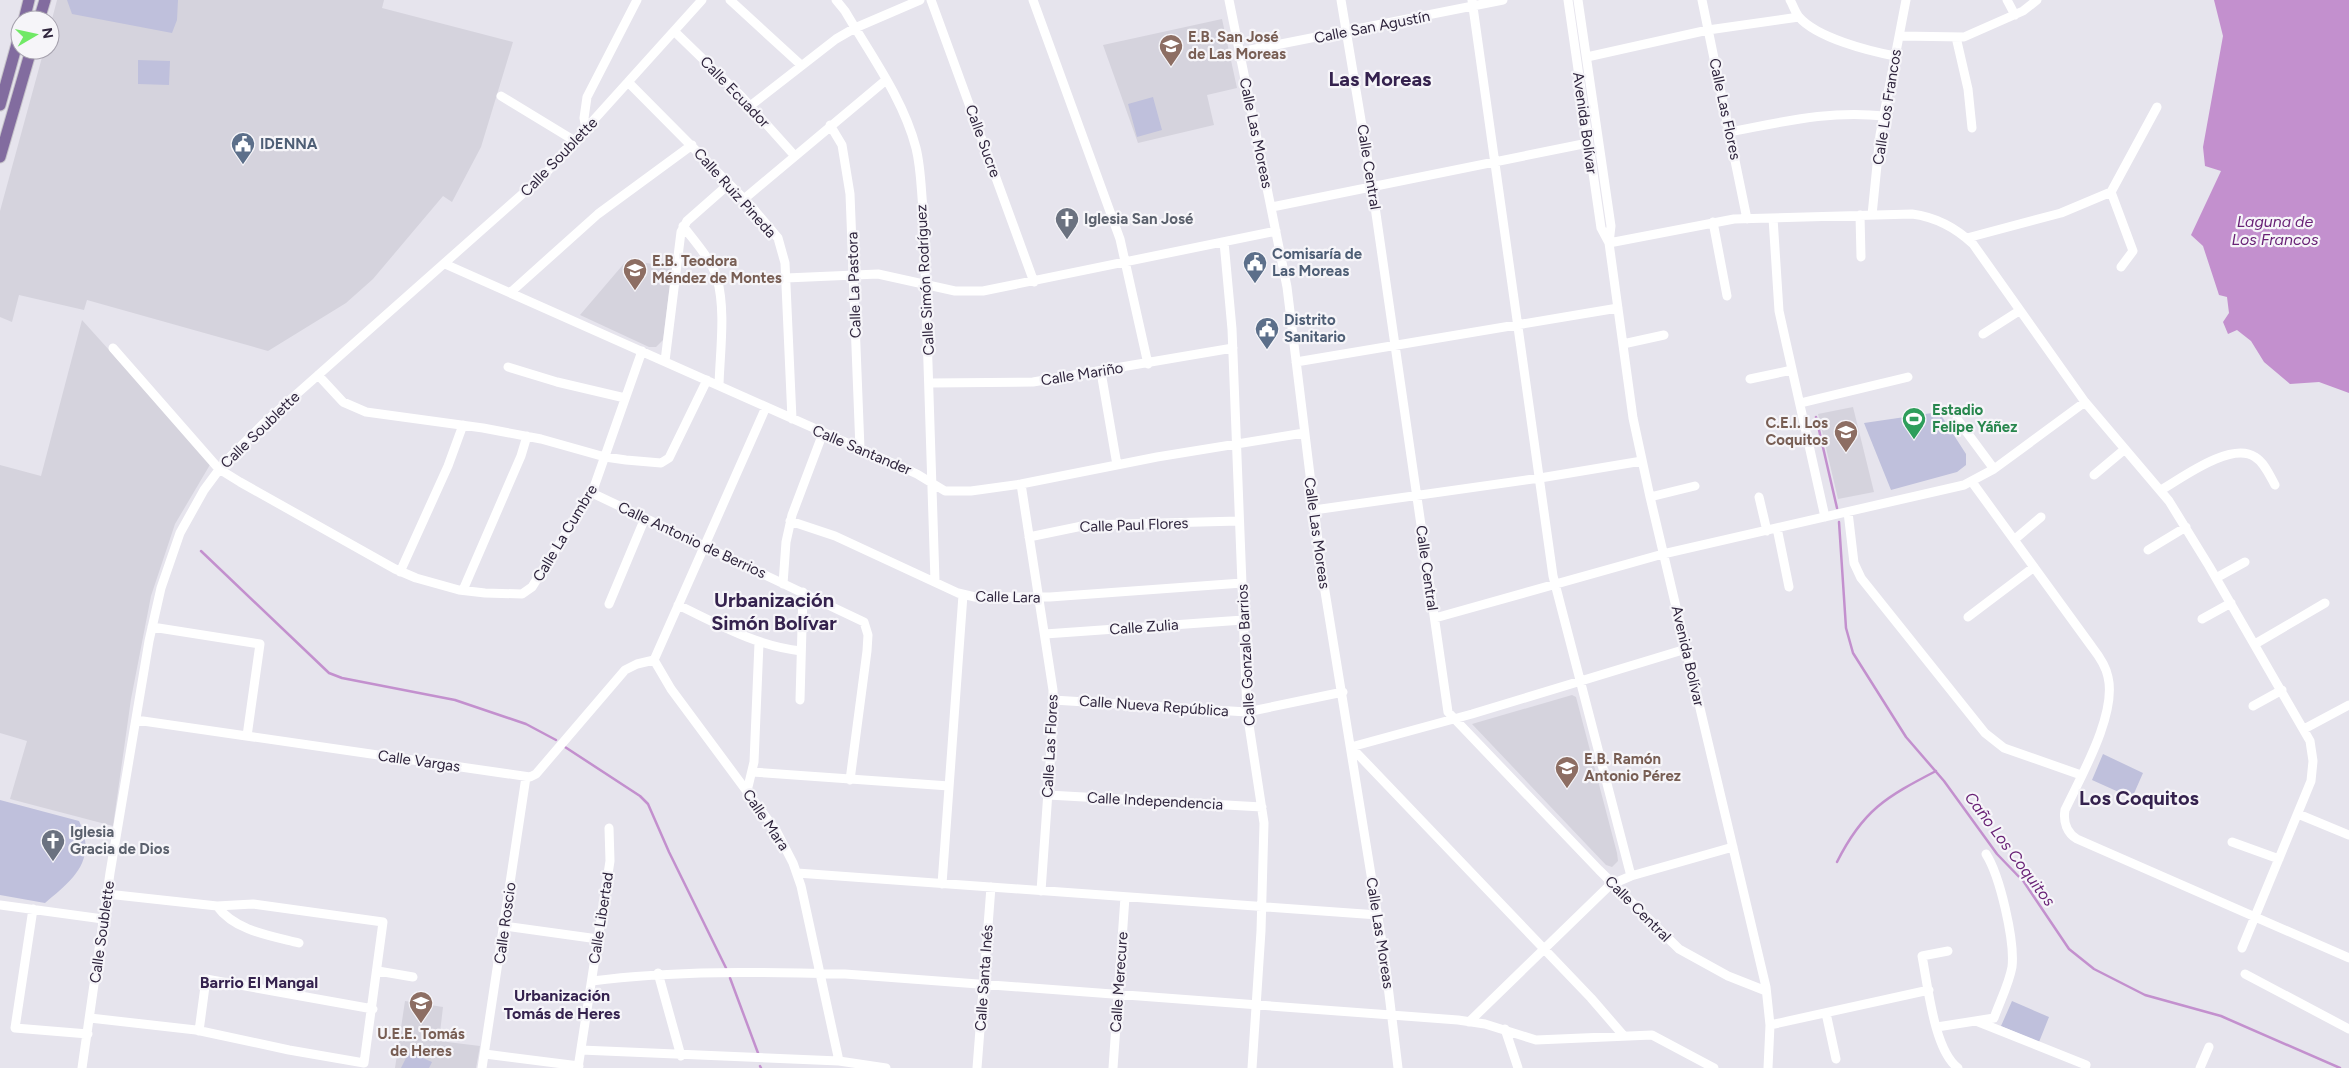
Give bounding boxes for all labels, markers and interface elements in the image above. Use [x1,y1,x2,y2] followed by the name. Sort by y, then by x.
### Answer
[1313,7,1431,47] street label: Calle San Agustín
[10,10,60,60] north arrow
[38,26,57,40] text: N
[1188,28,1286,63] place label: E.B. San José de Las Moreas
[1158,33,1184,67] school or university icon: E.B. San José de Las Moreas
[1869,48,1905,166] street label: Calle Los Francos
[696,52,774,132] street label: Calle Ecuador
[1705,57,1745,161] street label: Calle Las Flores
[1329,67,1431,91] district label: Las Moreas
[1569,71,1601,175] street label: Avenida Bolívar
[1236,76,1276,190] street label: Calle Las Moreas
[962,102,1004,180] street label: Calle Sucre
[517,114,601,200] street label: Calle Soublette
[1353,123,1385,211] street label: Calle Central
[230,131,256,165] public building icon: IDENNA
[260,135,318,153] place label: IDENNA
[690,144,780,242] street label: Calle Ruiz Pineda
[912,204,938,356] street label: Calle Simón Rodríguez
[1054,206,1080,240] church icon: Iglesia San José
[1084,210,1194,228] place label: Iglesia San José
[2232,212,2319,249] water label: Laguna de Los Francos
[843,232,865,338] street label: Calle La Pastora
[1272,245,1363,280] place label: Comisaría de Las Moreas
[1242,250,1268,284] public building icon: Comisaría de Las Moreas
[652,252,782,287] place label: E.B. Teodora Méndez de Montes
[622,257,648,291] school or university icon: E.B. Teodora Méndez de Montes
[1284,311,1346,346] place label: Distrito Sanitario
[1254,316,1280,350] public building icon: Distrito Sanitario
[1040,359,1125,389] street label: Calle Mariño
[217,388,303,472] street label: Calle Soublette
[1932,401,2017,436] place label: Estadio Felipe Yáñez
[1901,406,1927,440] sports icon: Estadio Felipe Yáñez
[1765,414,1828,449] place label: C.E.I. Los Coquitos
[1833,419,1859,453] school or university icon: C.E.I. Los Coquitos
[810,421,914,479] street label: Calle Santander
[1300,476,1334,590] street label: Calle Las Moreas
[529,481,601,585] street label: Calle La Cumbre
[615,498,769,582] street label: Calle Antonio de Berrios
[1079,514,1189,536] street label: Calle Paul Flores
[1412,524,1442,612] street label: Calle Central
[1233,583,1259,727] street label: Calle Gonzalo Barrios
[975,587,1041,607] street label: Calle Lara
[711,588,837,635] district label: Urbanización Simón Bolívar
[1668,604,1708,708] street label: Avenida Bolívar
[1109,616,1179,638] street label: Calle Zulia
[1079,692,1229,720] street label: Calle Nueva República
[1038,694,1062,798] street label: Calle Las Flores
[377,746,461,776] street label: Calle Vargas
[1584,750,1681,785] place label: E.B. Ramón Antonio Pérez
[1554,755,1580,789] school or university icon: E.B. Ramón Antonio Pérez
[739,786,793,854] street label: Calle Mara
[2079,786,2199,810] district label: Los Coquitos
[1086,788,1224,814] street label: Calle Independencia
[1961,788,2059,910] water label: Caño Los Coquitos
[70,823,169,858] place label: Iglesia Gracia de Dios
[40,828,66,862] church icon: Iglesia Gracia de Dios
[585,871,617,965] street label: Calle Libertad
[1601,872,1675,946] street label: Calle Central
[1362,876,1398,990] street label: Calle Las Moreas
[86,880,118,984] street label: Calle Soublette
[490,881,520,965] street label: Calle Roscio
[971,924,997,1032] street label: Calle Santa Inés
[1107,931,1131,1033] street label: Calle Merecure
[200,973,318,992] district label: Barrio El Mangal
[504,986,621,1023] district label: Urbanización Tomás de Heres
[408,990,434,1024] school or university icon: U.E.E. Tomás de Heres
[377,1025,465,1060] place label: U.E.E. Tomás de Heres

